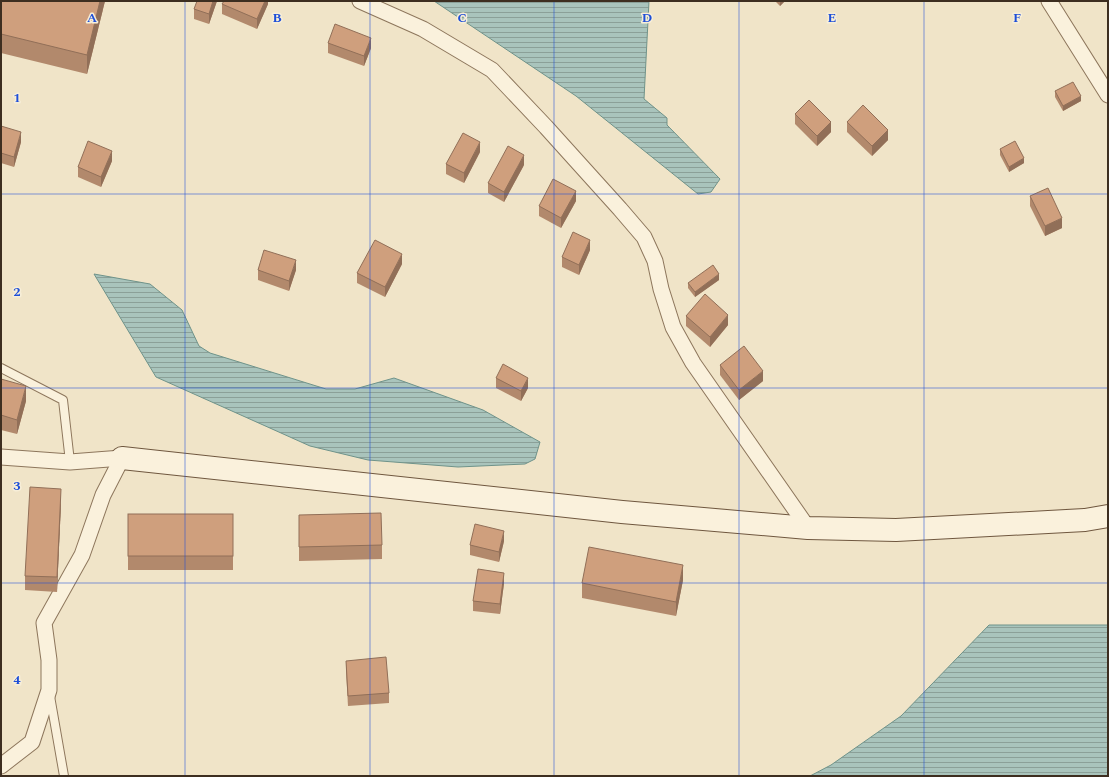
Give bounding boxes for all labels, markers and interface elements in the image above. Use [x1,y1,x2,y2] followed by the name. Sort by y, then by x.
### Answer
[87,8,97,28] text: A
[272,8,282,28] text: B
[457,8,467,28] text: C
[642,8,652,28] text: D
[828,8,837,28] text: E
[1013,8,1021,28] text: F
[13,88,21,108] text: 1
[13,282,21,302] text: 2
[13,476,21,496] text: 3
[13,670,21,690] text: 4

